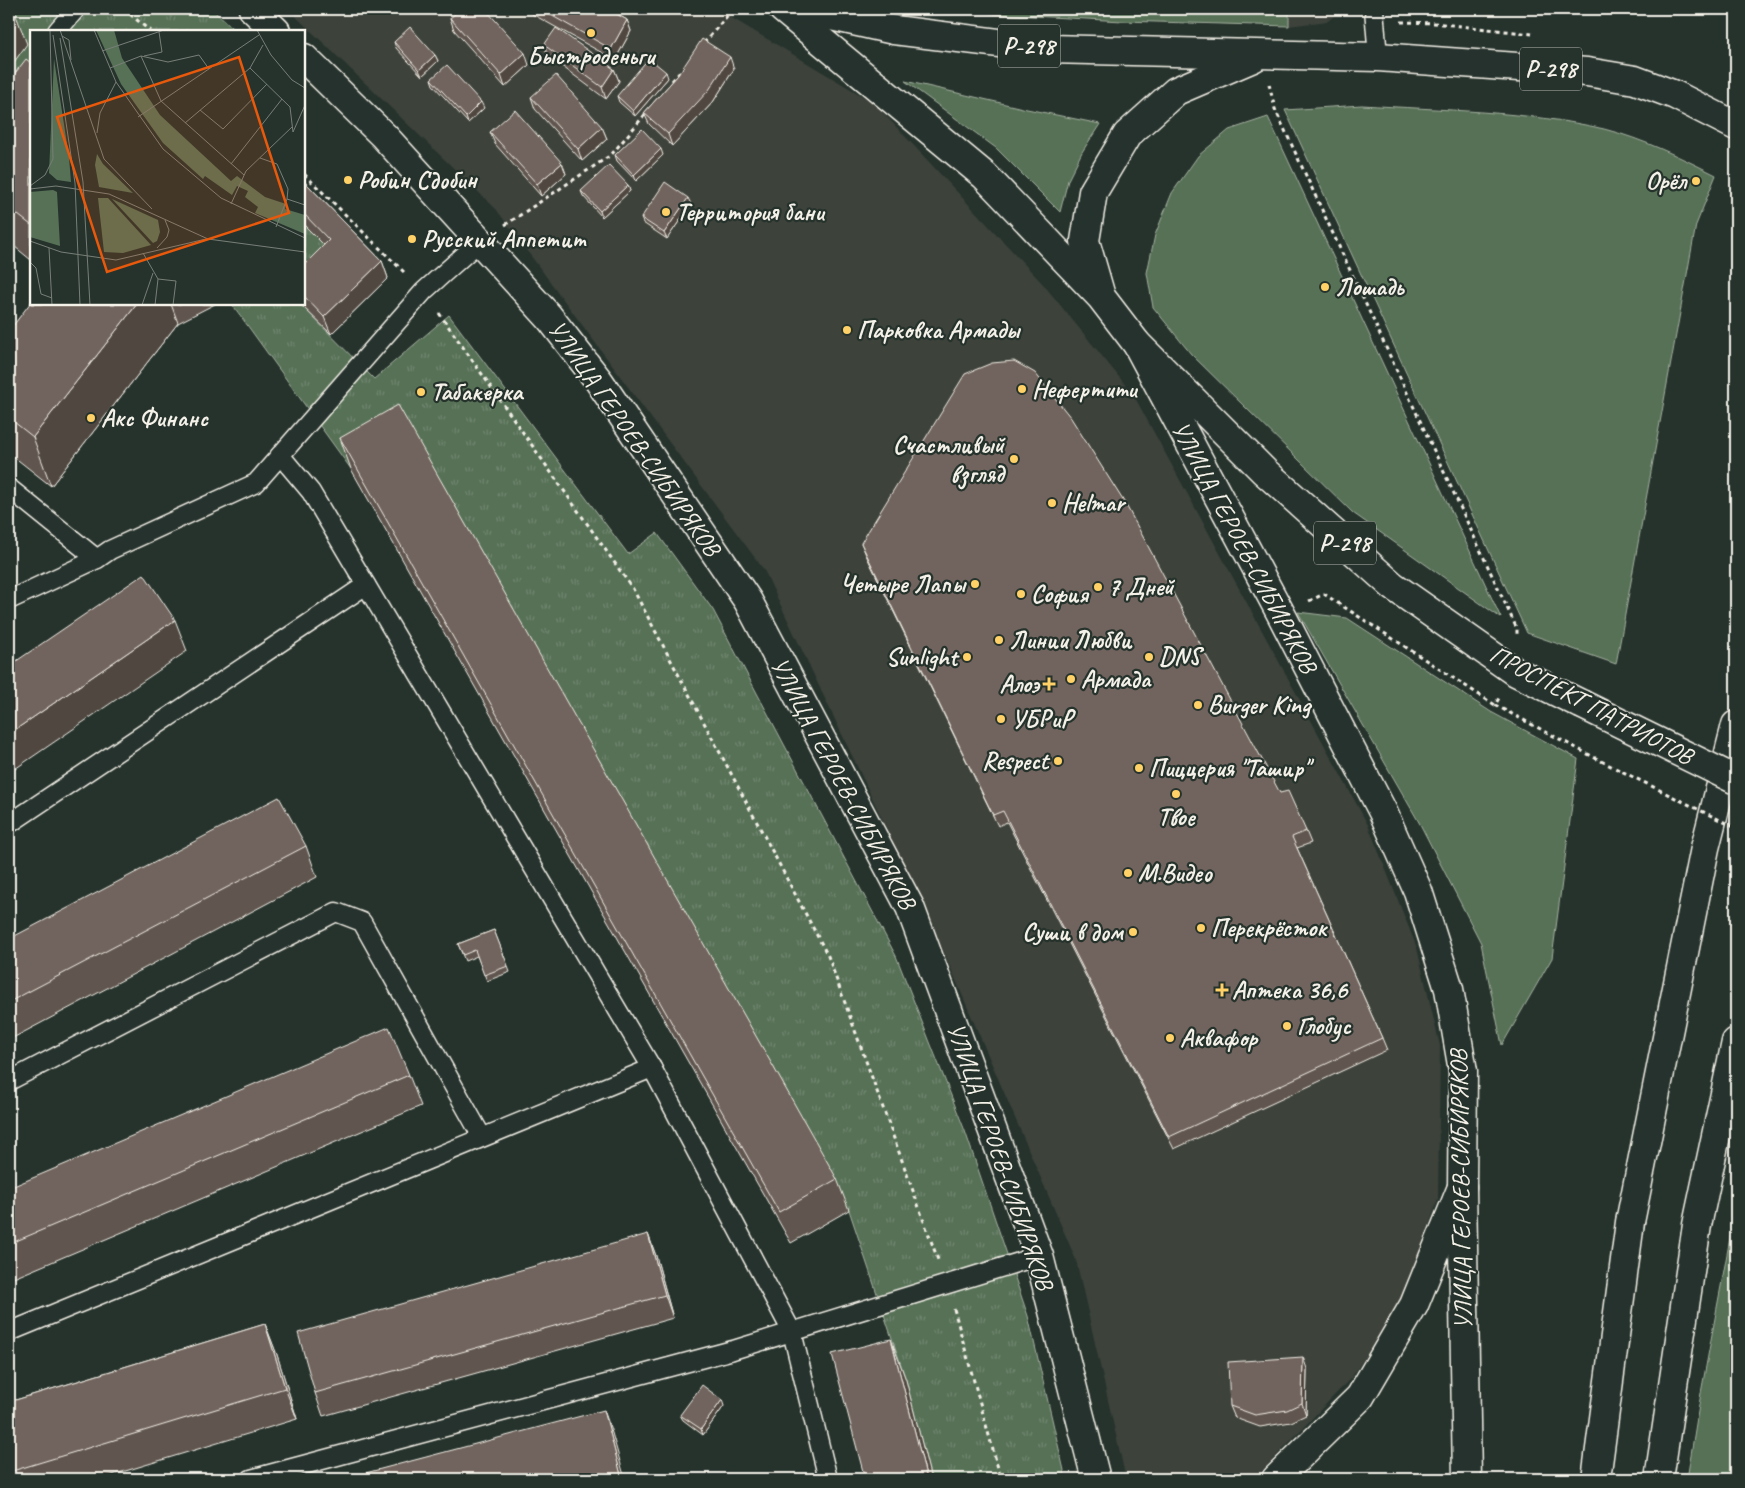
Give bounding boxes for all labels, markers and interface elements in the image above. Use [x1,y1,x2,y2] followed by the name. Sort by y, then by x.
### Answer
[998,24,1060,68] road number: Р-298
[585,27,597,39] marker: Быстроденьги
[30,30,305,305] inset map
[527,40,657,72] place label: Быстроденьги
[1520,48,1582,90] road number: Р-298
[358,164,478,196] place label: Робин Сдобин
[1646,165,1688,197] place label: Орёл
[342,174,354,186] marker: Робин Сдобин
[1690,175,1702,187] marker: Орёл
[676,196,825,228] place label: Территория бани
[660,206,672,218] marker: Территория бани
[422,223,588,255] place label: Русский Аппетит
[406,233,418,245] marker: Русский Аппетит
[1335,271,1405,303] place label: Лошадь
[1319,281,1331,293] marker: Лошадь
[541,314,729,564] street label: УЛИЦА ГЕРОЕВ-СИБИРЯКОВ
[857,314,1021,346] place label: Парковка Армады
[841,324,853,336] marker: Парковка Армады
[1032,373,1138,405] place label: Нефертити
[431,376,524,408] place label: Табакерка
[1016,383,1028,395] marker: Нефертити
[415,386,427,398] marker: Табакерка
[101,402,209,434] place label: Акс Финанс
[85,412,97,424] marker: Акс Финанс
[1164,416,1325,681] street label: УЛИЦА ГЕРОЕВ-СИБИРЯКОВ
[893,429,1006,490] place label: Счастливый взгляд
[1008,453,1020,465] marker: Счастливый взгляд
[1062,487,1127,519] place label: Helmar
[1046,497,1058,509] marker: Helmar
[1314,522,1376,564] road number: Р-298
[840,568,967,600] place label: Четыре Лапы
[1108,571,1176,603] place label: 7 Дней
[969,578,981,590] marker: Четыре Лапы
[1031,578,1090,610] place label: София
[1092,581,1104,593] marker: 7 Дней
[1015,588,1027,600] marker: София
[1009,624,1133,656] place label: Линии Любви
[993,634,1005,646] marker: Линии Любви
[1484,638,1701,773] street label: ПРОСПЕКТ ПАТРИОТОВ
[886,641,960,673] place label: Sunlight
[1159,641,1205,673] place label: DNS
[961,651,973,663] marker: Sunlight
[1143,651,1155,663] marker: DNS
[763,652,924,917] street label: УЛИЦА ГЕРОЕВ-СИБИРЯКОВ
[1081,663,1153,695] place label: Армада
[1000,668,1041,700] place label: Алоэ
[1065,673,1077,685] marker: Армада
[1043,678,1055,690] marker: Алоэ
[1208,689,1313,721] place label: Burger King
[1192,699,1204,711] marker: Burger King
[1011,703,1076,735] place label: УБРиР
[995,713,1007,725] marker: УБРиР
[982,745,1051,777] place label: Respect
[1149,752,1314,784] place label: Пиццерия "Ташир"
[1052,755,1064,767] marker: Respect
[1133,762,1145,774] marker: Пиццерия "Ташир"
[1170,788,1182,800] marker: Твое
[1157,801,1197,833] place label: Твое
[1138,857,1213,889] place label: М.Видео
[1122,867,1134,879] marker: М.Видео
[1211,912,1328,944] place label: Перекрёсток
[1022,916,1124,948] place label: Суши в дом
[1195,922,1207,934] marker: Перекрёсток
[1127,926,1139,938] marker: Суши в дом
[1232,974,1349,1006] place label: Аптека 36,6
[1216,984,1228,996] marker: Аптека 36,6
[1297,1010,1352,1042] place label: Глобус
[939,1019,1062,1296] street label: УЛИЦА ГЕРОЕВ-СИБИРЯКОВ
[1281,1020,1293,1032] marker: Глобус
[1180,1022,1259,1054] place label: Аквафор
[1164,1032,1176,1044] marker: Аквафор
[1443,1047,1479,1330] street label: УЛИЦА ГЕРОЕВ-СИБИРЯКОВ

